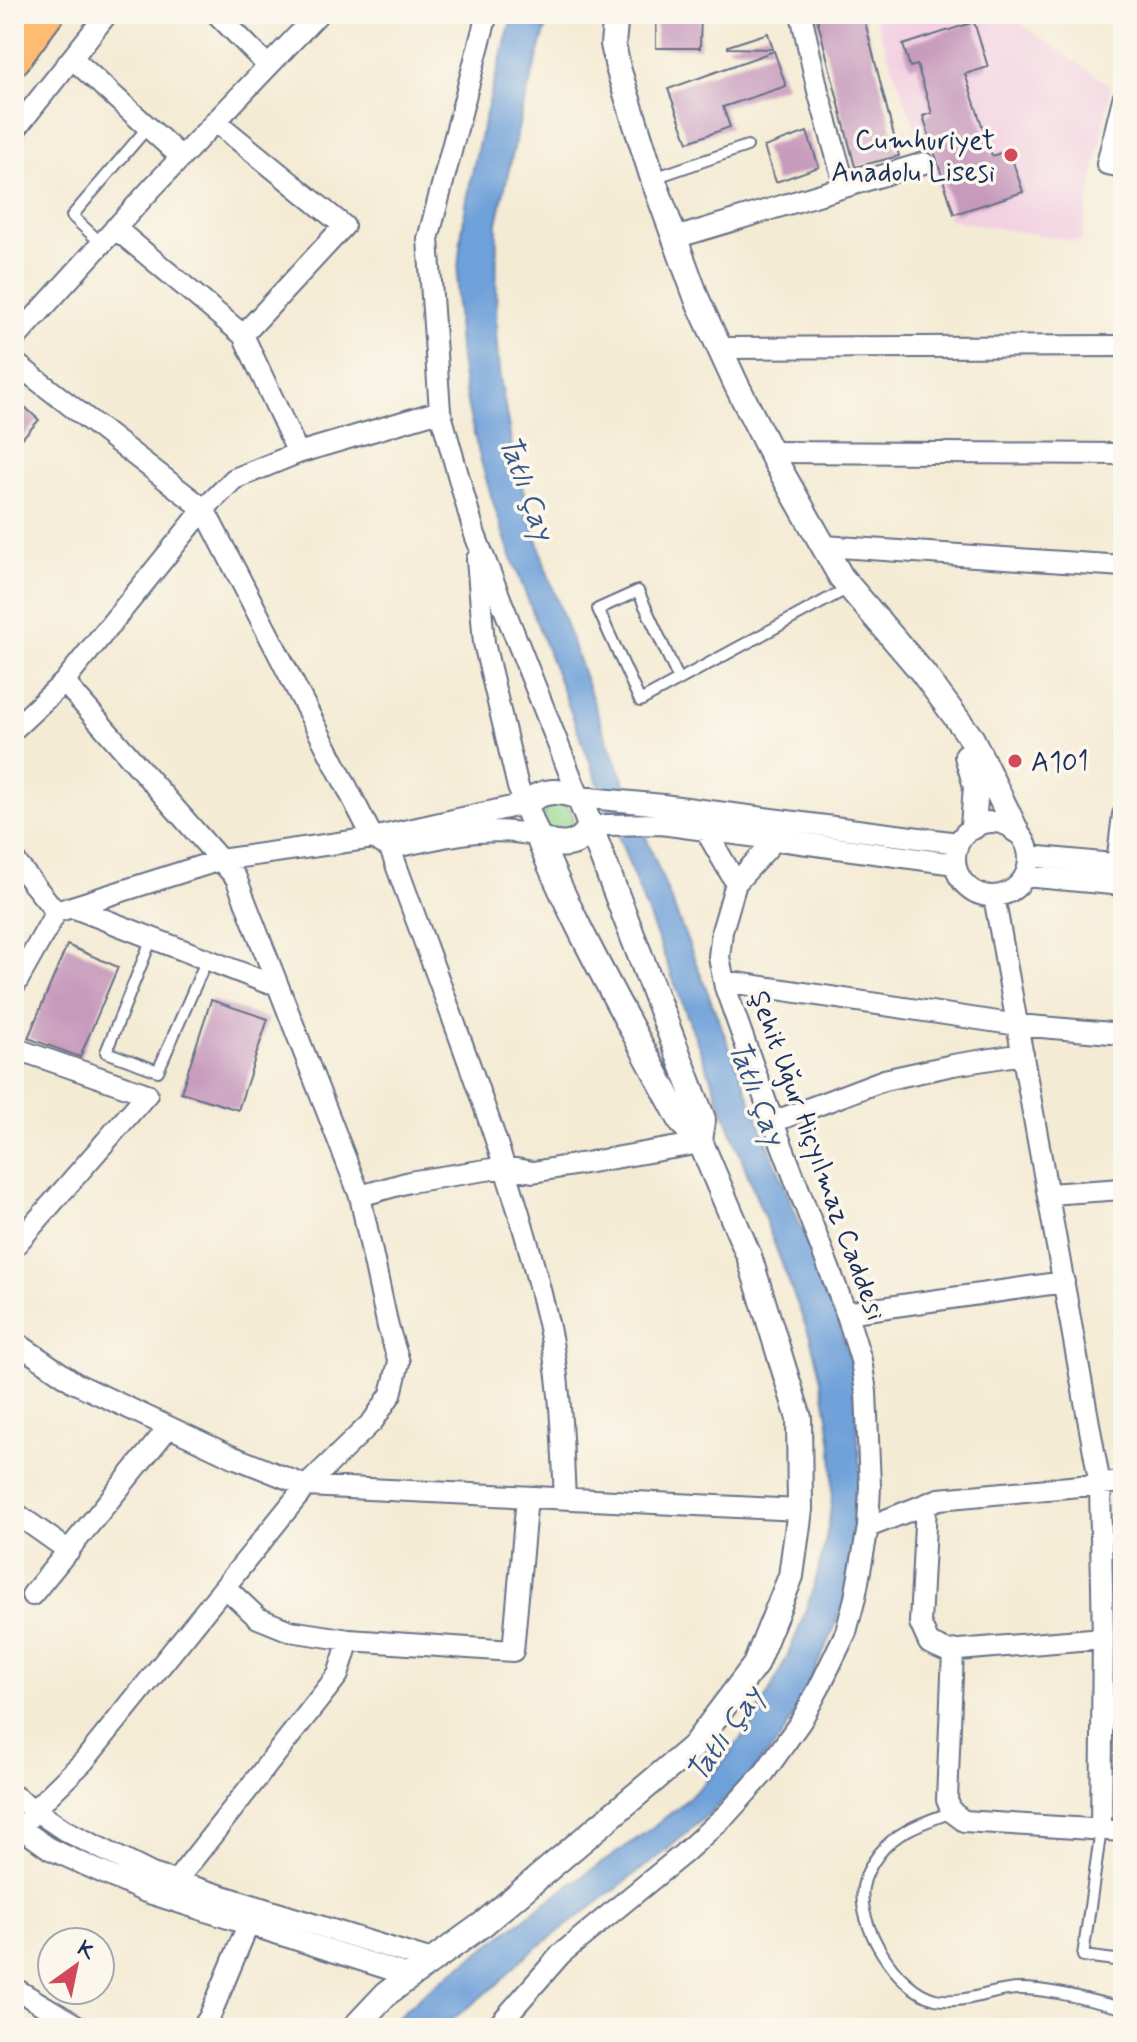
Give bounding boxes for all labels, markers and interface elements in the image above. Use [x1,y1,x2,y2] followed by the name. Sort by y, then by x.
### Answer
[831,123,995,192] place label: Cumhuriyet Anadolu Lisesi
[1002,146,1020,164] marker: Cumhuriyet Anadolu Lisesi
[489,430,563,547] water label: Tatlı Çay
[1031,745,1089,782] place label: A101
[1006,752,1024,770] marker: A101
[740,986,894,1326] street label: Şehit Uğur Hiçyılmaz Caddesi
[718,1035,794,1152] water label: Tatlı Çay
[678,1678,773,1791] water label: Tatlı Çay
[36,1926,116,2006] north arrow
[72,1935,100,1967] text: K

